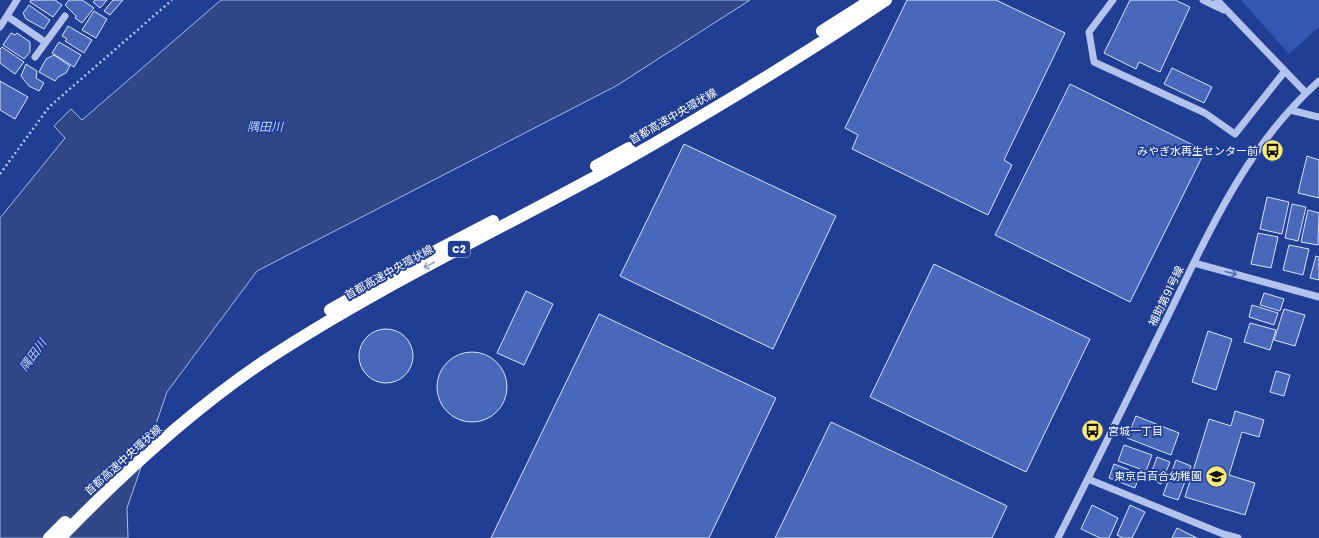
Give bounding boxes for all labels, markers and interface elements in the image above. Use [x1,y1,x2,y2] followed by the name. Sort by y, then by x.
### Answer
[626,84,720,148] street label: 首都高速中央環状線
[247,118,285,135] water label: 隅田川
[1260,138,1286,164] bus stop icon: みやぎ水再生センター前
[1137,143,1258,159] place label: みやぎ水再生センター前
[342,241,436,303] street label: 首都高速中央環状線
[448,241,470,257] road number: C2
[423,261,435,269] one-way arrow
[1144,263,1188,329] street label: 補助第91号線
[1225,270,1238,278] one-way arrow
[15,334,51,374] water label: 隅田川
[1079,418,1105,444] bus stop icon: 宮城一丁目
[81,421,165,499] street label: 首都高速中央環状線
[1108,423,1163,439] place label: 宮城一丁目
[1204,463,1230,489] school or university icon: 東京白百合幼稚園
[1114,468,1202,484] place label: 東京白百合幼稚園

